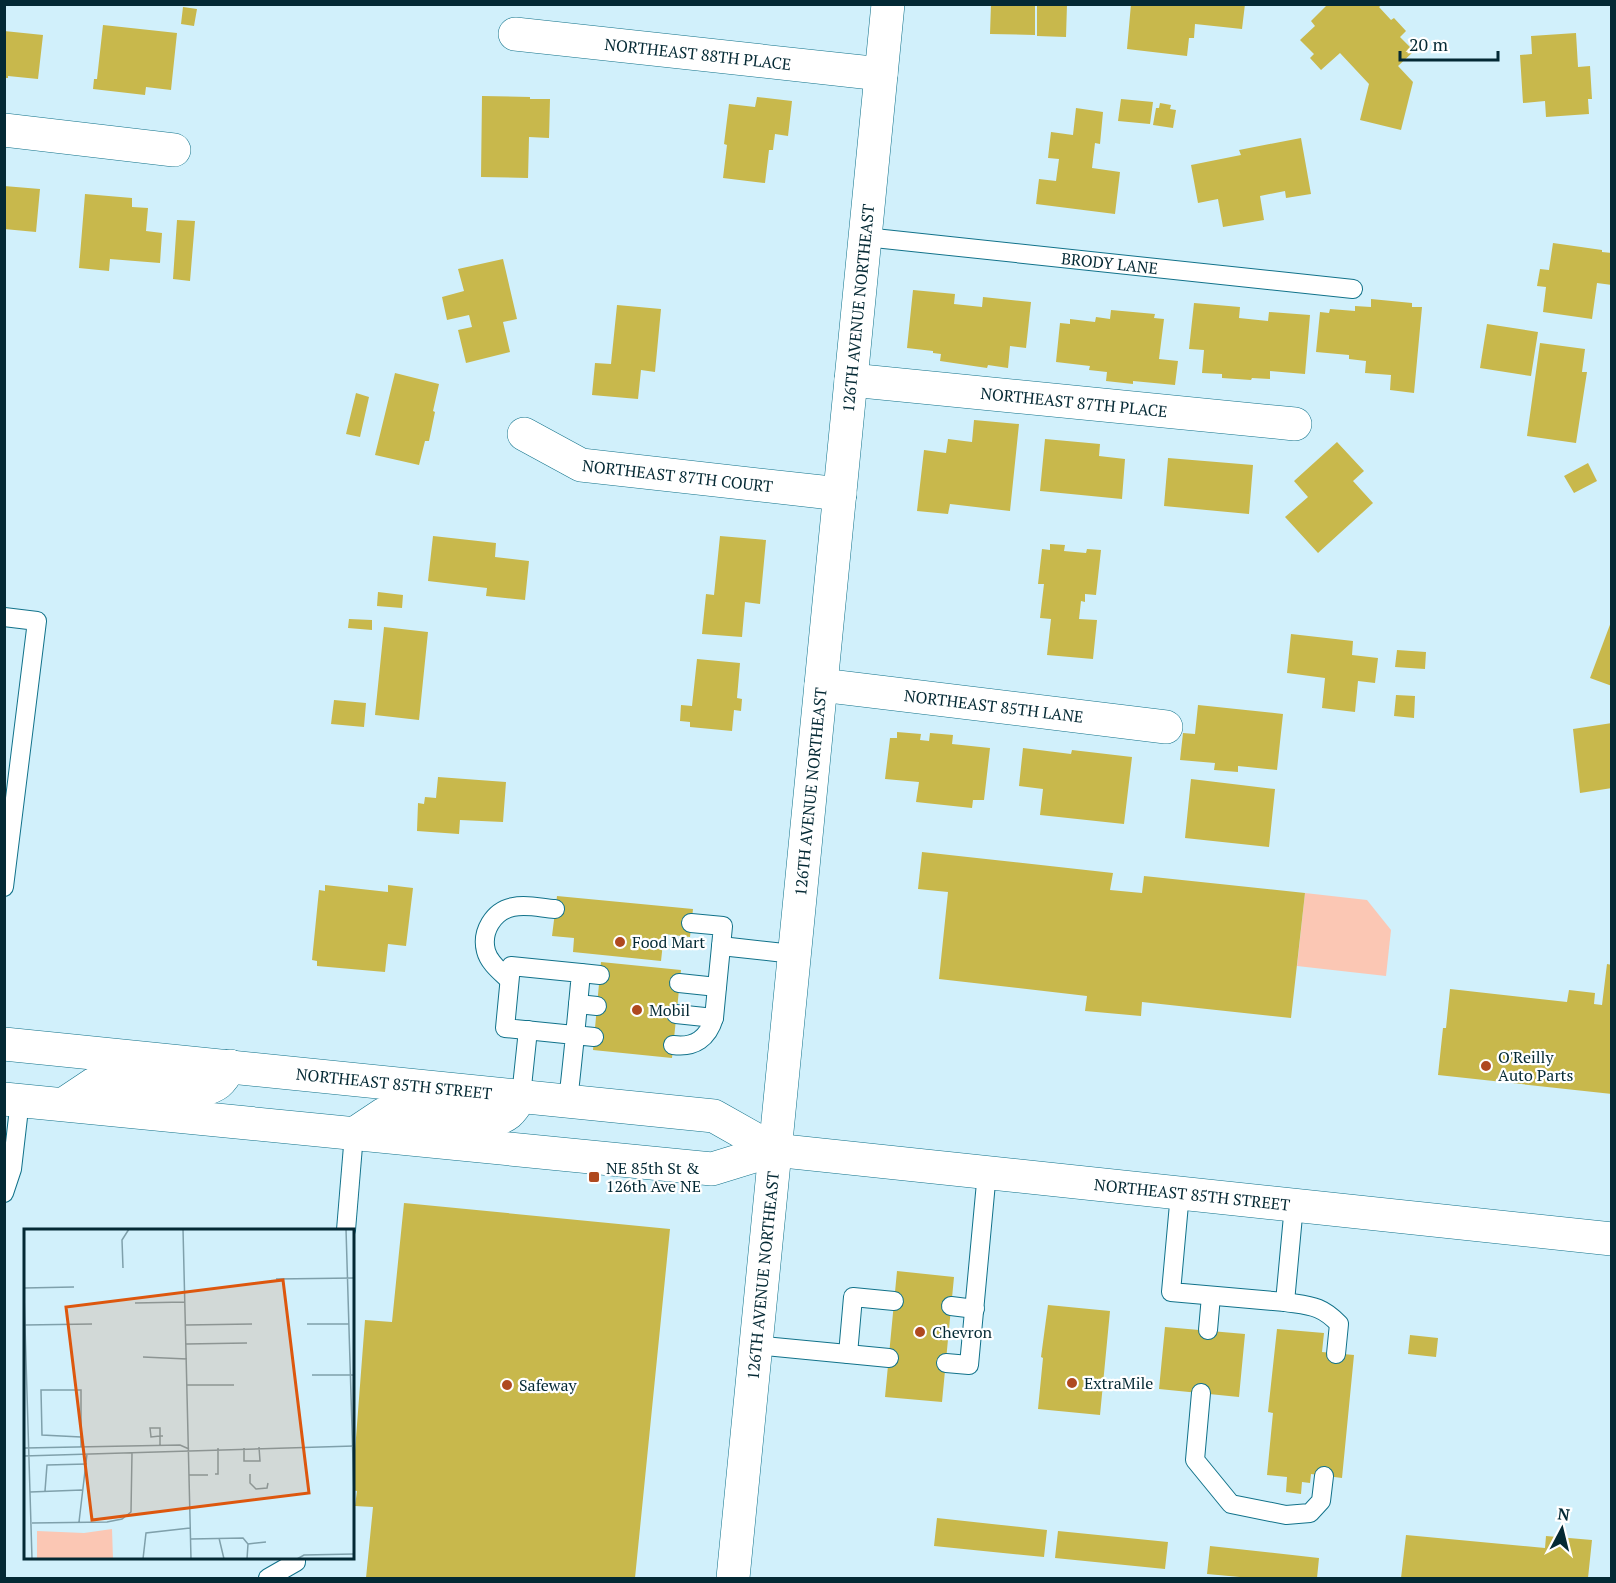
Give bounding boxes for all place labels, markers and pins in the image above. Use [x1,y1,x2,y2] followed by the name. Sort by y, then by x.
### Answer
[632,931,705,953] place label: Food Mart
[613,935,627,949] marker: Food Mart
[649,999,690,1021] place label: Mobil
[630,1003,644,1017] marker: Mobil
[1498,1046,1573,1086] place label: O'Reilly Auto Parts
[1479,1059,1493,1073] marker: O'Reilly Auto Parts
[606,1157,701,1197] place label: NE 85th St & 126th Ave NE
[587,1170,601,1184] marker: NE 85th St & 126th Ave NE
[932,1321,993,1343] place label: Chevron
[913,1325,927,1339] marker: Chevron
[1084,1372,1153,1394] place label: ExtraMile
[519,1374,578,1396] place label: Safeway
[1065,1376,1079,1390] marker: ExtraMile
[500,1378,514,1392] marker: Safeway

